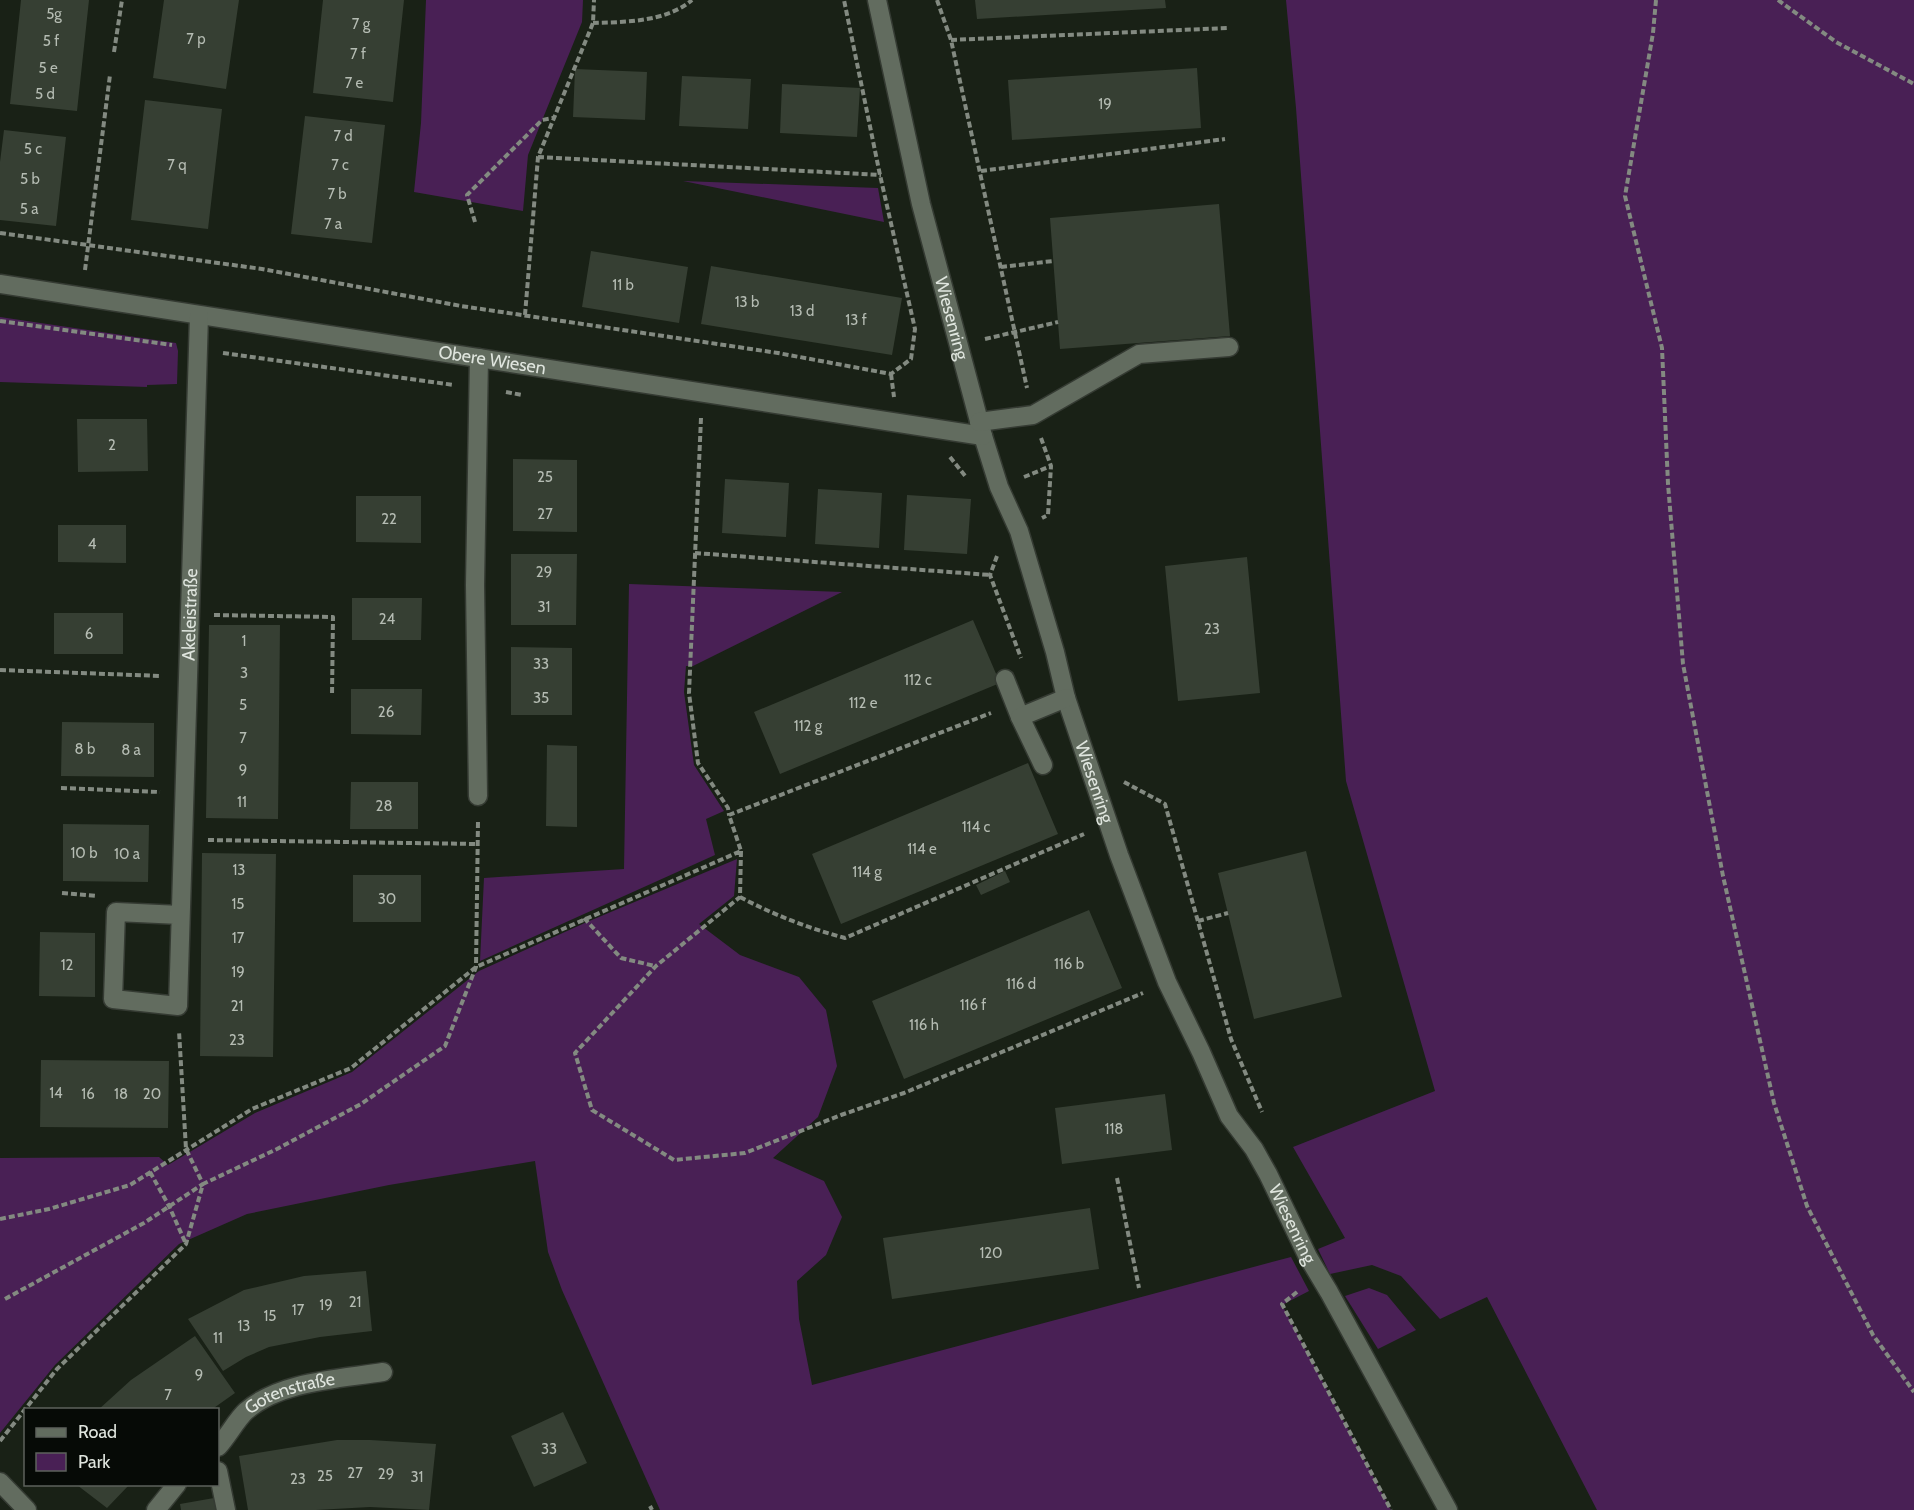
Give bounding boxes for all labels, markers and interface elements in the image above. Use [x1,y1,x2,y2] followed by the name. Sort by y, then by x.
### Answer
[46,5,62,23] house number: 5g
[352,15,371,33] house number: 7 g
[186,30,206,48] house number: 7 p
[43,32,59,50] house number: 5 f
[350,45,366,63] house number: 7 f
[38,59,58,77] house number: 5 e
[345,74,364,92] house number: 7 e
[35,85,55,103] house number: 5 d
[1098,95,1112,113] house number: 19
[333,127,353,145] house number: 7 d
[24,140,42,158] house number: 5 c
[167,156,187,174] house number: 7 q
[331,156,349,174] house number: 7 c
[20,170,40,188] house number: 5 b
[327,185,347,203] house number: 7 b
[20,200,39,218] house number: 5 a
[324,215,343,233] house number: 7 a
[930,274,973,363] street label: Wiesenring
[612,276,634,294] house number: 11 b
[735,293,759,311] house number: 13 b
[790,302,814,320] house number: 13 d
[845,311,867,329] house number: 13 f
[437,341,547,379] street label: Obere Wiesen
[108,436,116,454] house number: 2
[537,468,553,486] house number: 25
[537,505,553,523] house number: 27
[381,510,397,528] house number: 22
[88,535,97,553] house number: 4
[536,563,552,581] house number: 29
[178,568,202,661] street label: Akeleistraße
[537,598,551,616] house number: 31
[379,610,396,628] house number: 24
[1204,620,1220,638] house number: 23
[85,625,93,643] house number: 6
[242,632,246,650] house number: 1
[533,655,549,673] house number: 33
[240,664,248,682] house number: 3
[904,671,932,689] house number: 112 c
[533,689,549,707] house number: 35
[849,694,878,712] house number: 112 e
[239,696,247,714] house number: 5
[378,703,394,721] house number: 26
[794,717,823,735] house number: 112 g
[239,729,247,747] house number: 7
[1070,738,1119,827] street label: Wiesenring
[75,740,95,758] house number: 8 b
[121,741,142,759] house number: 8 a
[239,761,247,779] house number: 9
[237,793,247,811] house number: 11
[376,797,392,815] house number: 28
[962,818,991,836] house number: 114 c
[907,840,937,858] house number: 114 e
[70,844,98,862] house number: 10 b
[114,845,141,863] house number: 10 a
[232,861,246,879] house number: 13
[852,863,882,881] house number: 114 g
[378,890,396,908] house number: 30
[231,895,245,913] house number: 15
[232,929,245,947] house number: 17
[1054,955,1084,973] house number: 116 b
[61,956,74,974] house number: 12
[231,963,245,981] house number: 19
[1006,975,1036,993] house number: 116 d
[960,996,986,1014] house number: 116 f
[231,997,243,1015] house number: 21
[909,1016,939,1034] house number: 116 h
[229,1031,245,1049] house number: 23
[49,1084,63,1102] house number: 14
[81,1085,95,1103] house number: 16
[114,1085,128,1103] house number: 18
[143,1085,161,1103] house number: 20
[1105,1120,1123,1138] house number: 118
[1264,1181,1321,1269] street label: Wiesenring
[979,1244,1003,1262] house number: 120
[349,1293,361,1311] house number: 21
[319,1296,333,1314] house number: 19
[292,1301,305,1319] house number: 17
[263,1307,277,1325] house number: 15
[237,1317,251,1335] house number: 13
[213,1329,223,1347] house number: 11
[195,1366,203,1384] house number: 9
[240,1368,336,1419] street label: Gotenstraße
[164,1386,172,1404] house number: 7
[24,1408,219,1486] legend
[78,1421,117,1443] text: Road
[541,1440,557,1458] house number: 33
[78,1451,111,1473] text: Park
[347,1464,363,1482] house number: 27
[378,1465,394,1483] house number: 29
[317,1467,333,1485] house number: 25
[410,1468,424,1486] house number: 31
[290,1470,306,1488] house number: 23

